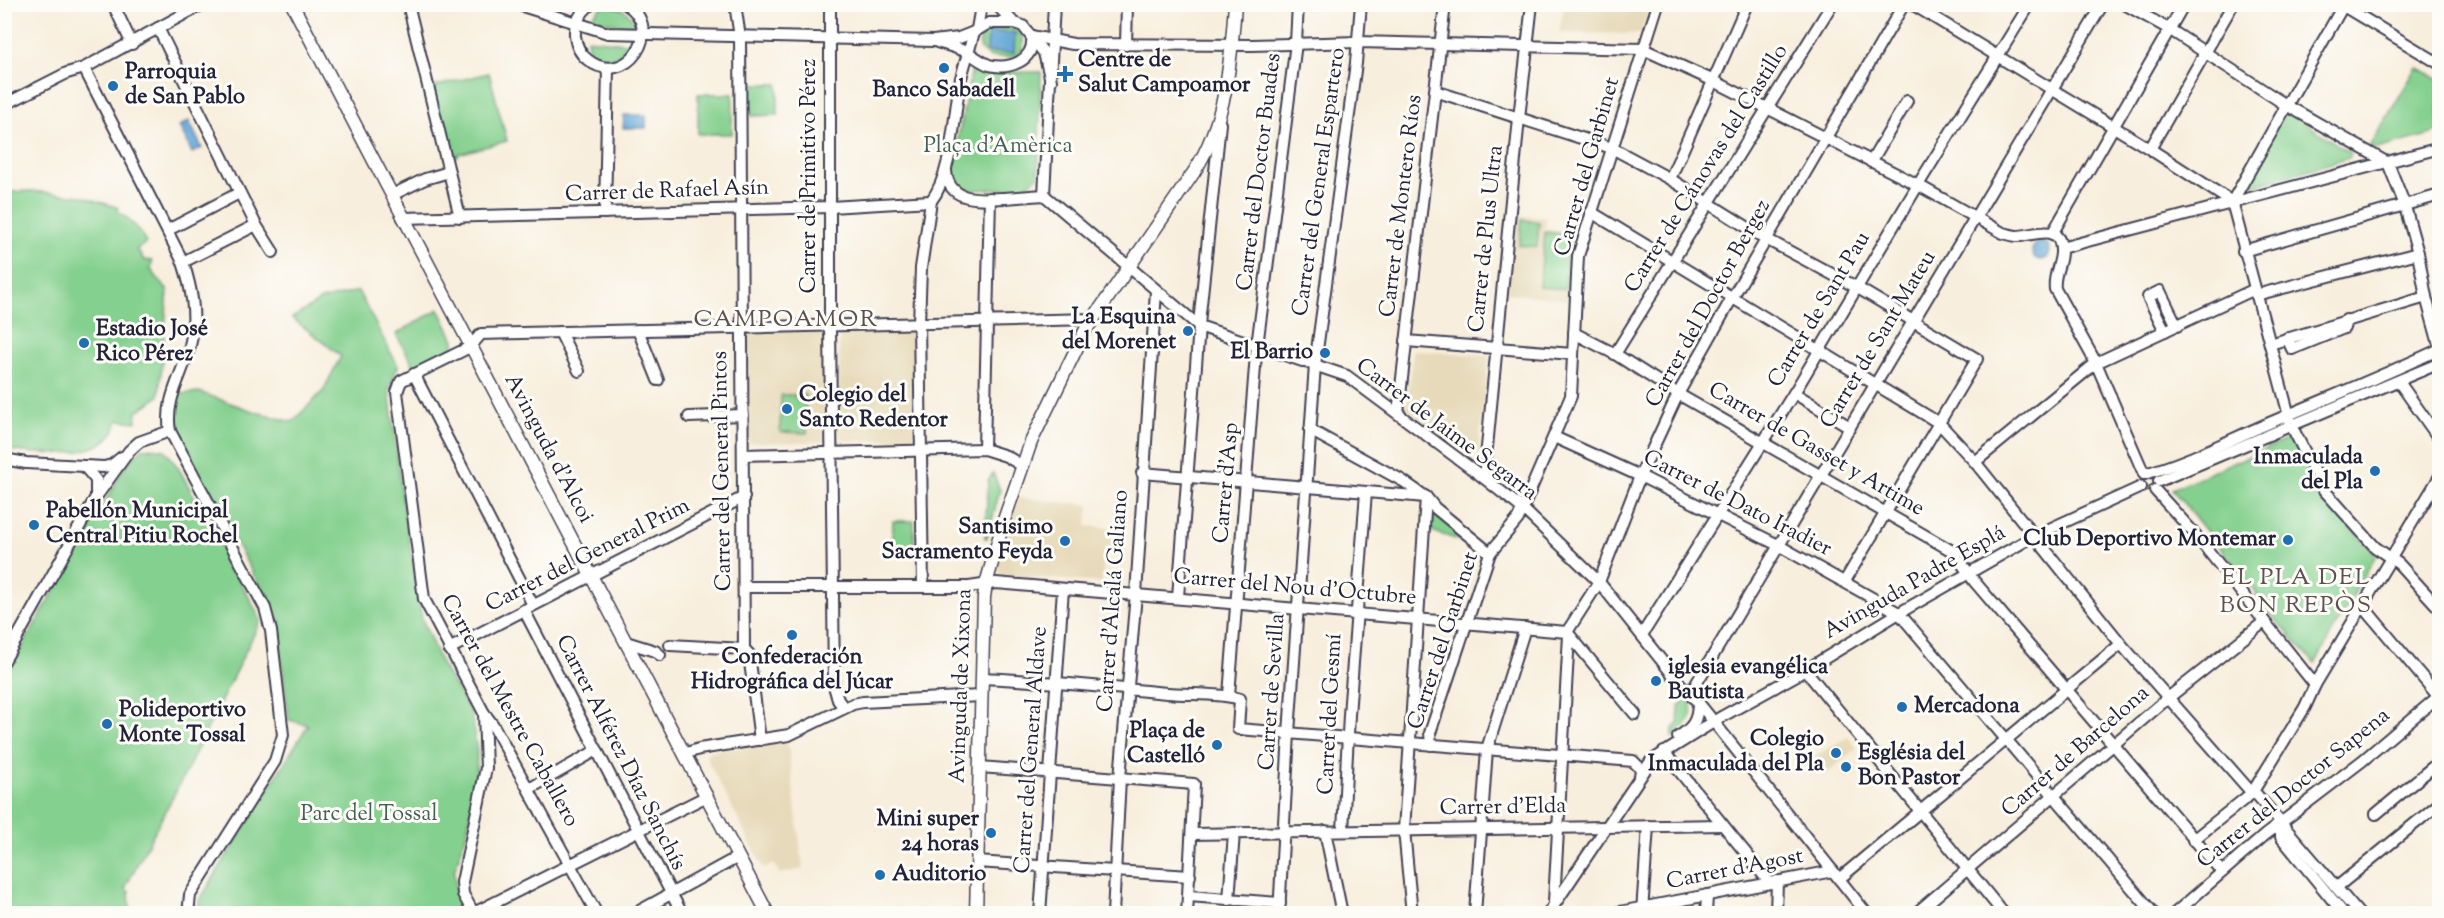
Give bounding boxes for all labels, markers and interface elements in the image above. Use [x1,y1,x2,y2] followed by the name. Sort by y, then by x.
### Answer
[1617,38,1797,300] street label: Carrer de Cánovas del Castillo
[1078,45,1251,102] place label: Centre de Salut Campoamor
[1285,46,1355,318] street label: Carrer del General Espartero
[1230,51,1290,293] street label: Carrer del Doctor Buades
[125,57,245,114] place label: Parroquia de San Pablo
[794,59,826,293] street label: Carrer de Primitivo Pérez
[937,61,951,75] marker: Banco Sabadell
[1056,65,1074,83] marker: Centre de Salut Campoamor
[1547,73,1629,260] street label: Carrer del Garbinet
[873,75,1016,107] place label: Banco Sabadell
[106,79,120,93] marker: Parroquia de San Pablo
[1372,93,1432,319] street label: Carrer de Montero Ríos
[923,131,1073,163] park label: Plaça d'Amèrica
[1461,144,1513,334] street label: Carrer de Plus Ultra
[564,172,770,212] street label: Carrer de Rafael Asín
[1638,194,1780,414] street label: Carrer del Doctor Bergez
[1761,226,1879,394] street label: Carrer de Sant Pau
[1813,245,1945,435] street label: Carrer de Sant Mateu
[1062,302,1177,359] place label: La Esquina del Morenet
[693,303,879,337] district label: CAMPOAMOR
[96,314,208,371] place label: Estadio José Rico Pérez
[1181,324,1195,338] marker: La Esquina del Morenet
[77,336,91,350] marker: Estadio José Rico Pérez
[1231,337,1313,369] place label: El Barrio
[1318,346,1332,360] marker: El Barrio
[705,351,741,591] street label: Carrer del General Pintos
[1348,351,1544,509] street label: Carrer de Jaime Segarra
[495,368,601,530] street label: Avinguda d'Alcoi
[1702,375,1930,525] street label: Carrer de Gasset y Artime
[799,380,948,437] place label: Colegio del Santo Redentor
[780,402,794,416] marker: Colegio del Santo Redentor
[1206,421,1248,545] street label: Carrer d'Asp
[2254,442,2364,499] place label: Inmaculada del Pla
[1637,443,1837,565] street label: Carrer de Dato Iradier
[2368,464,2382,478] marker: Inmaculada del Pla
[1090,489,1138,713] street label: Carrer d'Alcalá Galiano
[480,491,696,621] street label: Carrer del General Prim
[46,496,239,553] place label: Pabellón Municipal Central Pitiu Rochel
[882,512,1054,569] place label: Santisimo Sacramento Feyda
[27,518,41,532] marker: Pabellón Municipal Central Pitiu Rochel
[1818,518,2012,648] street label: Avinguda Padre Esplá
[2023,524,2277,556] place label: Club Deportivo Montemar
[2281,533,2295,547] marker: Club Deportivo Montemar
[1058,534,1072,548] marker: Santisimo Sacramento Feyda
[1400,548,1488,734] street label: Carrer del Garbinet
[1172,561,1418,615] street label: Carrer del Nou d'Octubre
[2219,561,2373,623] district label: EL PLA DEL BON REPÒS
[943,588,981,784] street label: Avinguda de Xixona
[432,589,586,833] street label: Carrer del Mestre Caballero
[1252,612,1294,772] street label: Carrer de Sevilla
[1007,625,1057,875] street label: Carrer del General Aldave
[785,628,799,642] marker: Confederación Hidrográfica del Júcar
[547,630,693,876] street label: Carrer Alférez Díaz Sanchís
[1311,633,1351,795] street label: Carrer del Gesmí
[691,642,894,699] place label: Confederación Hidrográfica del Júcar
[1668,652,1829,709] place label: iglesia evangélica Bautista
[1649,674,1663,688] marker: iglesia evangélica Bautista
[1995,679,2157,825] street label: Carrer de Barcelona
[1914,691,2020,723] place label: Mercadona
[119,695,246,752] place label: Polideportivo Monte Tossal
[1895,700,1909,714] marker: Mercadona
[2190,701,2398,877] street label: Carrer del Doctor Sapena
[1127,716,1205,773] place label: Plaça de Castelló
[100,717,114,731] marker: Polideportivo Monte Tossal
[1648,724,1825,781] place label: Colegio Inmaculada del Pla
[1210,738,1224,752] marker: Plaça de Castelló
[1858,738,1966,795] place label: Església del Bon Pastor
[1829,746,1843,760] marker: Colegio Inmaculada del Pla
[1839,760,1853,774] marker: Església del Bon Pastor
[1439,791,1567,825] street label: Carrer d'Elda
[300,799,438,831] park label: Parc del Tossal
[877,804,980,861] place label: Mini super 24 horas
[984,826,998,840] marker: Mini super 24 horas
[1664,841,1807,899] street label: Carrer d'Agost
[892,859,986,891] place label: Auditorio
[873,868,887,882] marker: Auditorio

